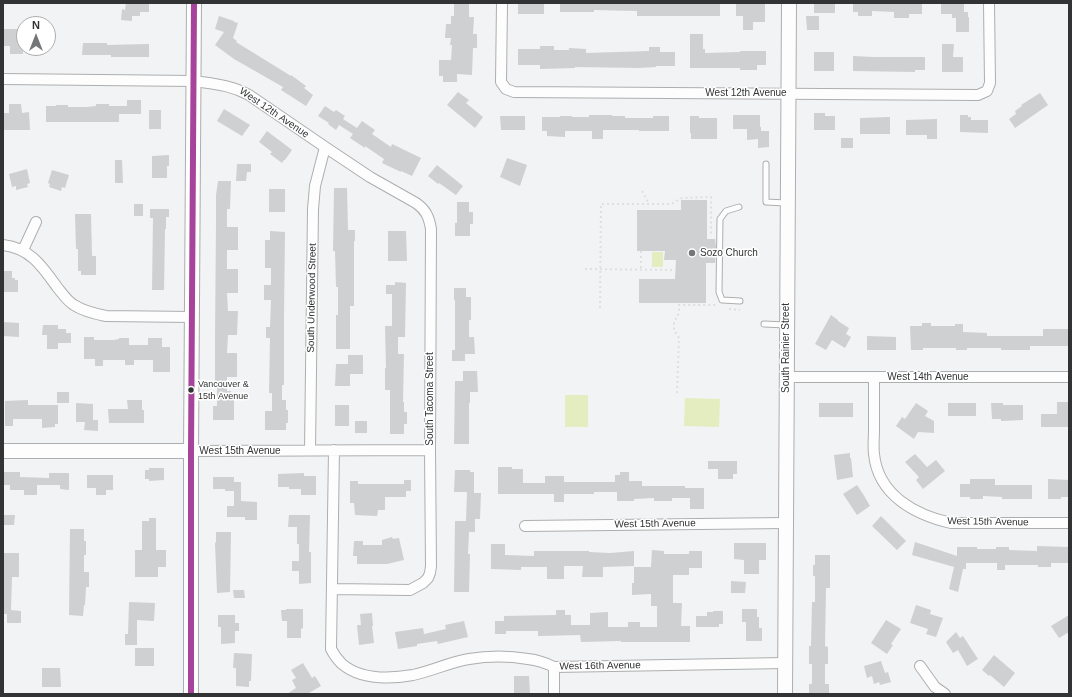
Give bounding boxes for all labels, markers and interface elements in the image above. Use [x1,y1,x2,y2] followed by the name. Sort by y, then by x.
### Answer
[16,16,56,56] north arrow
[32,19,40,31] text: N
[237,85,311,141] street label: West 12th Avenue
[705,87,787,99] street label: West 12th Avenue
[305,243,319,353] street label: South Underwood Street
[700,247,758,259] place label: Sozo Church
[687,248,697,258] marker: Sozo Church
[780,303,792,393] street label: South Rainier Street
[424,352,436,446] street label: South Tacoma Street
[887,371,969,383] street label: West 14th Avenue
[198,380,249,401] place label: Vancouver & 15th Avenue
[186,385,196,395] marker: Vancouver & 15th Avenue
[199,445,281,457] street label: West 15th Avenue
[947,515,1029,529] street label: West 15th Avenue
[614,517,696,531] street label: West 15th Avenue
[559,659,641,673] street label: West 16th Avenue

